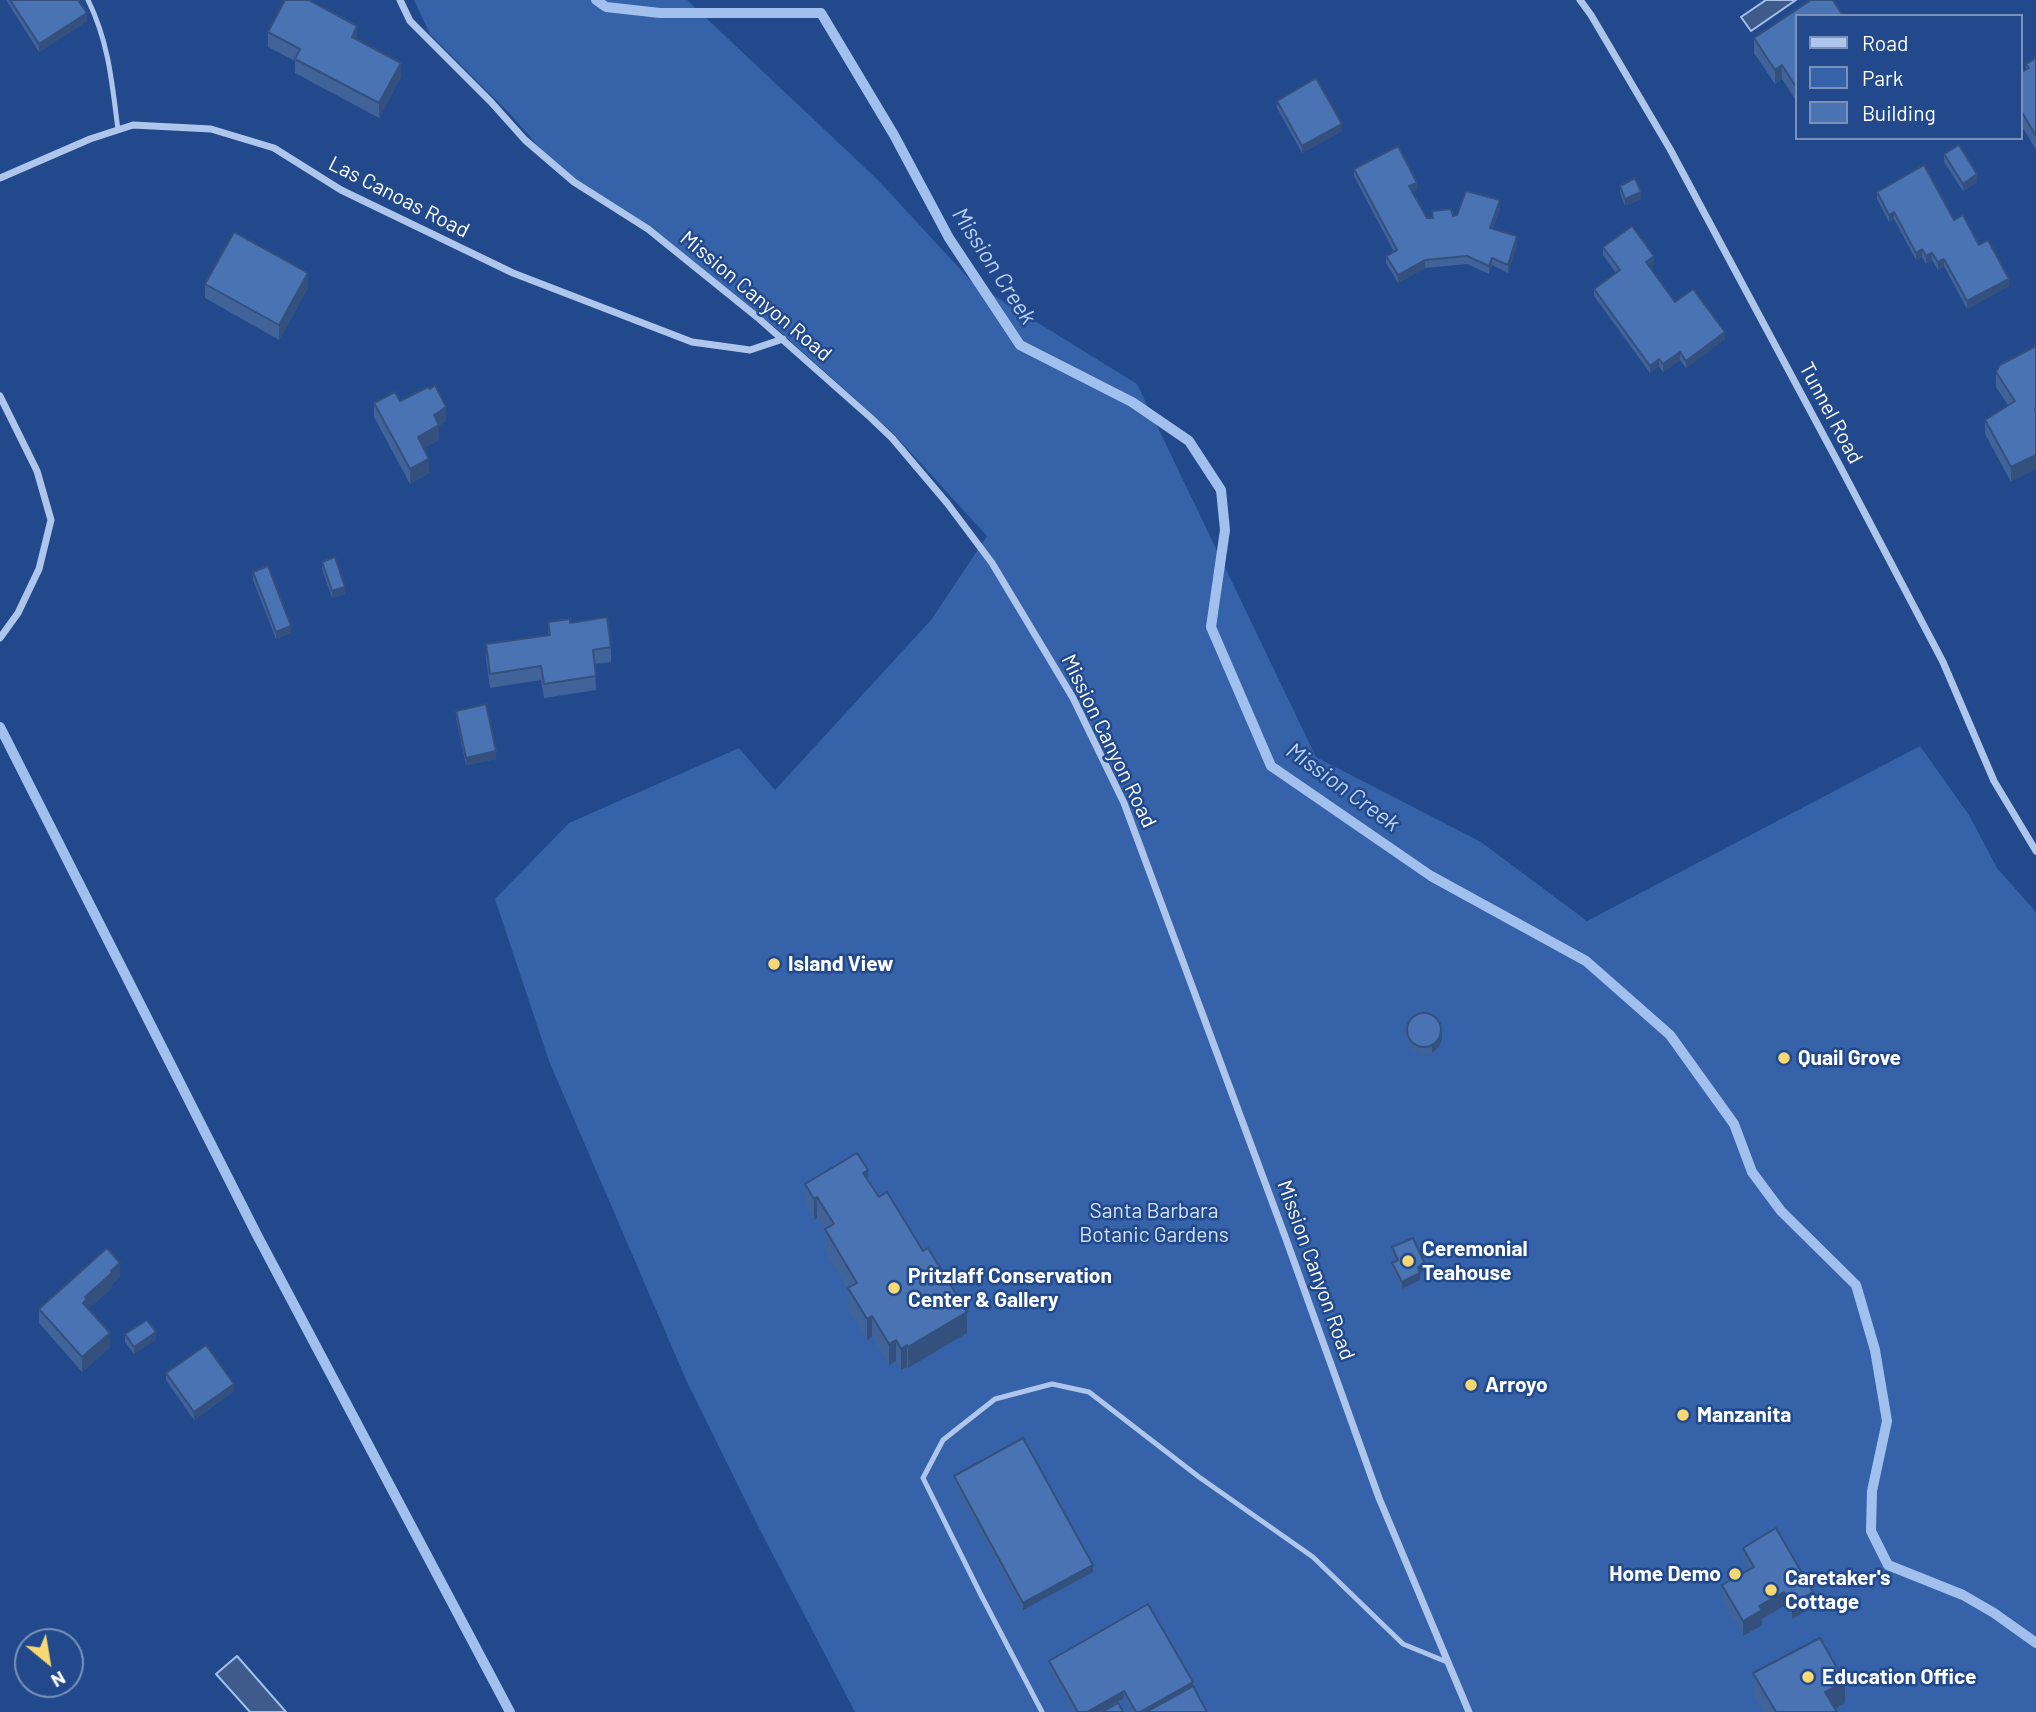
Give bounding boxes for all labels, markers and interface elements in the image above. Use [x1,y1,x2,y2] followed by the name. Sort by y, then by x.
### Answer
[1794,14,2022,140] legend
[1862,30,1908,55] text: Road
[1862,65,1903,90] text: Park
[1862,100,1936,125] text: Building
[325,151,473,243] street label: Las Canoas Road
[946,202,1042,330] water label: Mission Creek
[675,225,837,367] street label: Mission Canyon Road
[1794,358,1868,468] street label: Tunnel Road
[1056,650,1162,832] street label: Mission Canyon Road
[1281,737,1405,837] water label: Mission Creek
[788,951,894,977] place label: Island View
[766,956,782,972] marker: Island View
[1798,1045,1901,1071] place label: Quail Grove
[1776,1050,1792,1066] marker: Quail Grove
[1272,1177,1360,1363] street label: Mission Canyon Road
[1079,1198,1229,1248] park label: Santa Barbara Botanic Gardens
[1422,1236,1528,1286] place label: Ceremonial Teahouse
[1400,1253,1416,1269] marker: Ceremonial Teahouse
[908,1263,1112,1313] place label: Pritzlaff Conservation Center & Gallery
[886,1280,902,1296] marker: Pritzlaff Conservation Center & Gallery
[1485,1372,1548,1398] place label: Arroyo
[1463,1377,1479,1393] marker: Arroyo
[1697,1402,1791,1428] place label: Manzanita
[1675,1407,1691,1423] marker: Manzanita
[1609,1561,1721,1587] place label: Home Demo
[1785,1565,1891,1615] place label: Caretaker's Cottage
[1727,1566,1743,1582] marker: Home Demo
[1763,1582,1779,1598] marker: Caretaker's Cottage
[14,1628,84,1698] north arrow
[1822,1664,1977,1690] place label: Education Office
[48,1667,70,1693] text: N
[1800,1669,1816,1685] marker: Education Office

